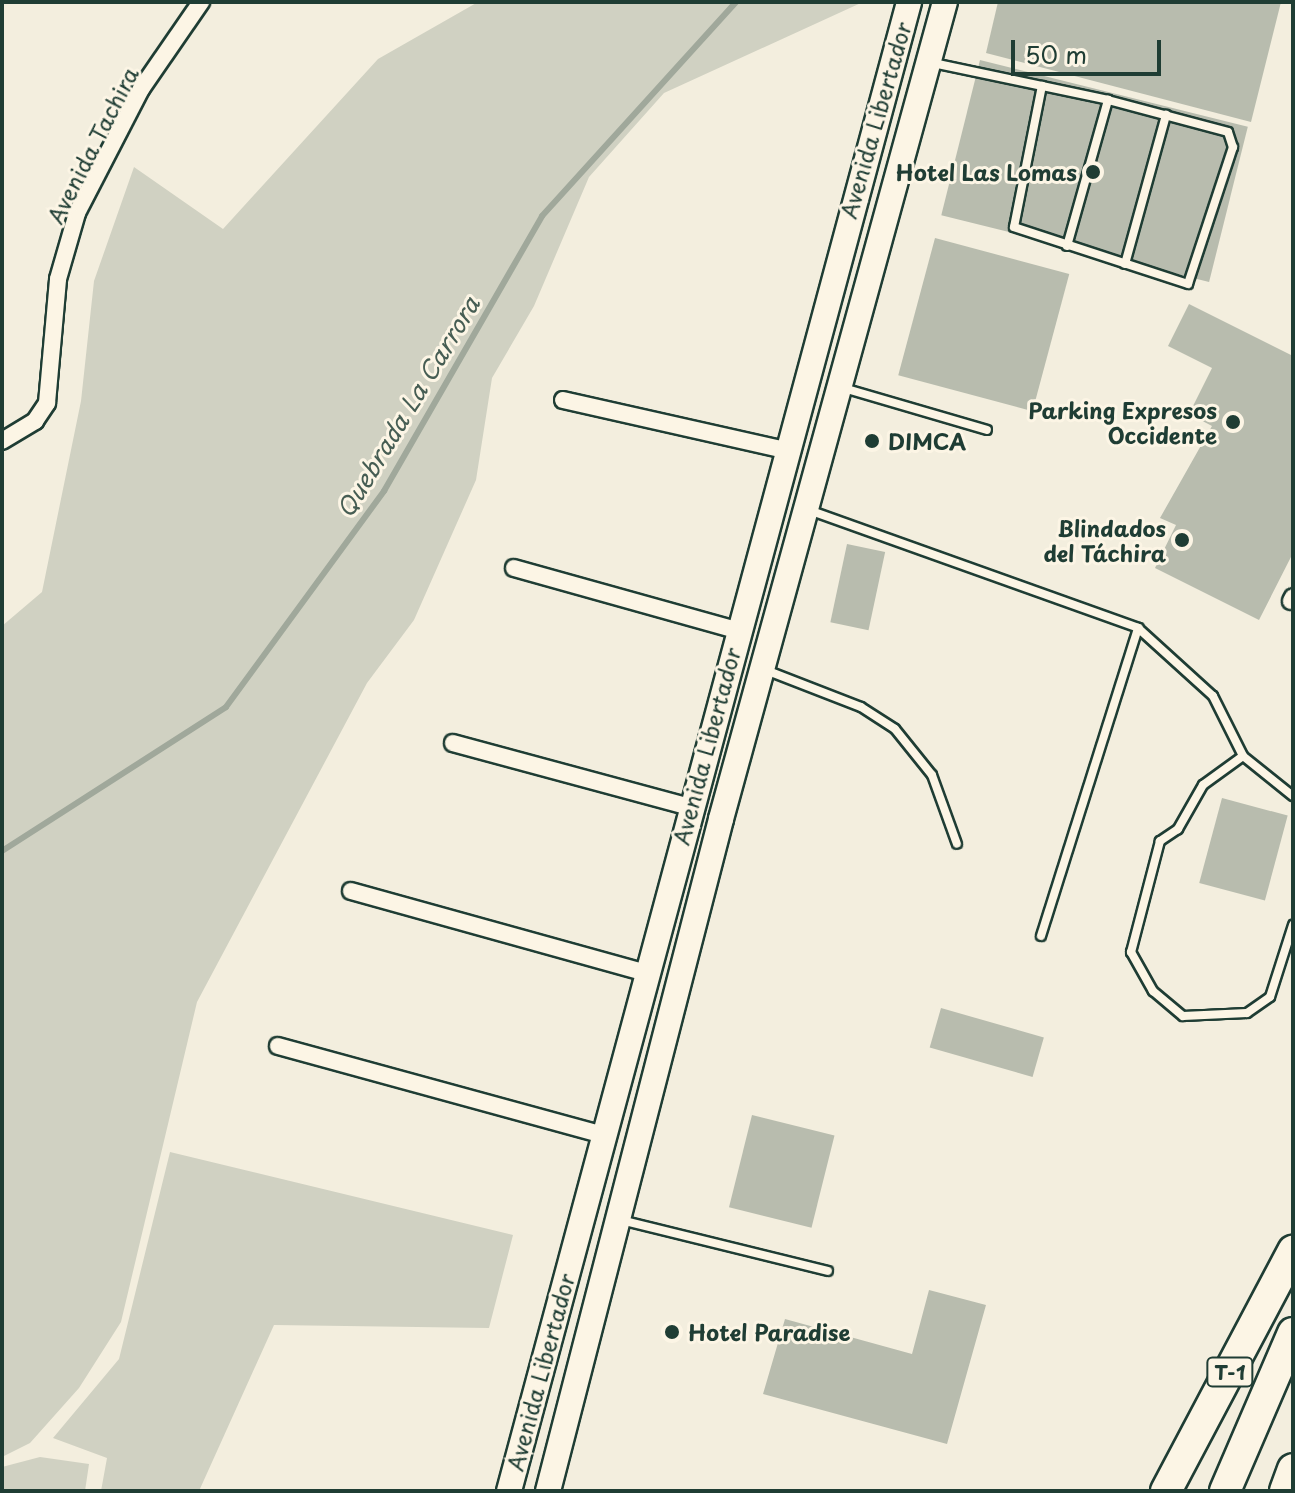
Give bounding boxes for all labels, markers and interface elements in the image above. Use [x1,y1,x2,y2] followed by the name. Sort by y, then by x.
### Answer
[834,19,916,221] street label: Avenida Libertador
[1015,24,1165,74] scale bar
[1025,36,1087,72] text: 50 m
[42,63,142,227] street label: Avenida Tachira
[894,159,1077,185] place label: Hotel Las Lomas
[1084,163,1102,181] marker: Hotel Las Lomas
[331,291,485,523] water label: Quebrada La Carrora
[1027,396,1217,448] place label: Parking Expresos Occidente
[1224,413,1242,431] marker: Parking Expresos Occidente
[888,428,966,454] place label: DIMCA
[863,432,881,450] marker: DIMCA
[1042,514,1166,566] place label: Blindados del Táchira
[1173,531,1191,549] marker: Blindados del Táchira
[667,645,745,847] street label: Avenida Libertador
[501,1271,579,1473] street label: Avenida Libertador
[688,1319,851,1345] place label: Hotel Paradise
[663,1323,681,1341] marker: Hotel Paradise
[1206,1356,1254,1388] road number: T-1

